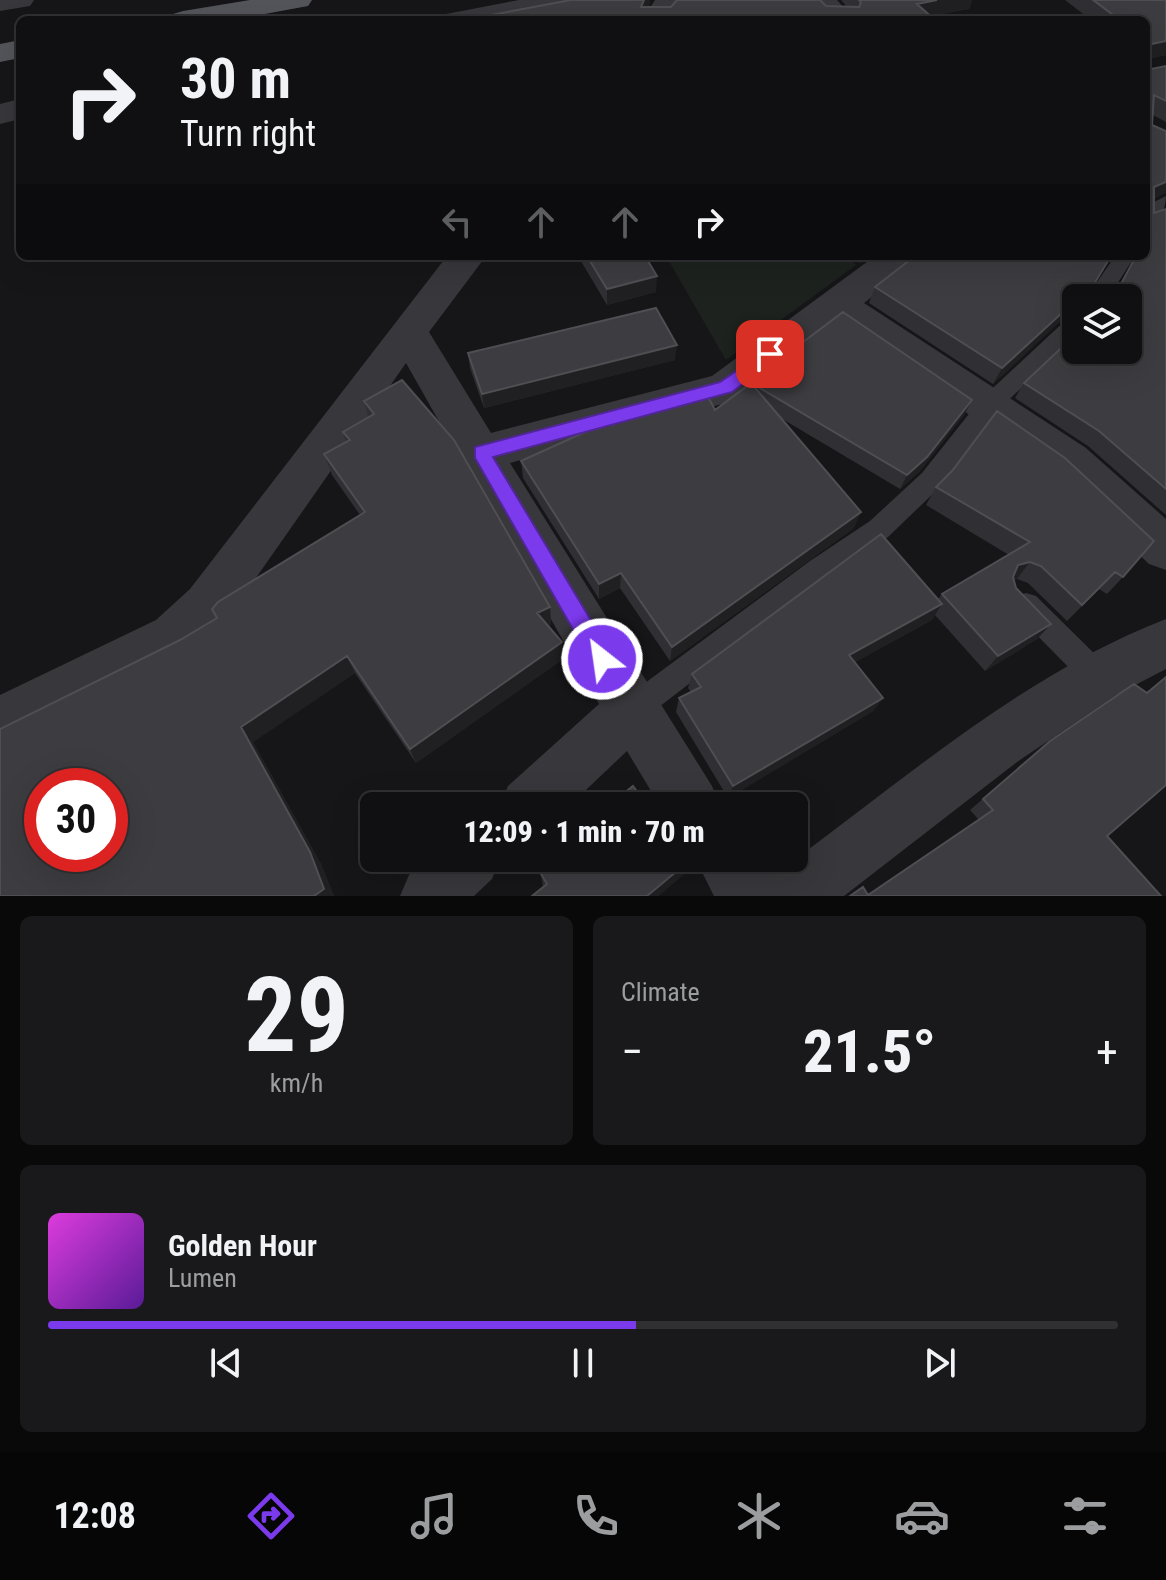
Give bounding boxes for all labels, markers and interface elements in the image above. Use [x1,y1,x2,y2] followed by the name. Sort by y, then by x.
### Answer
[180,46,291,112] text: 30 m
[48,48,152,152] icon: right
[180,113,316,155] text: Turn right
[435,200,479,244] icon: left
[519,200,563,244] icon: ahead
[603,200,647,244] icon: ahead
[687,200,731,244] icon: right
[1062,284,1142,364] map controls
[1062,284,1142,364] button: layers
[736,320,804,388] pin
[748,332,792,376] icon: arrive
[560,617,644,701] position arrow
[24,768,128,872] speed limit sign: 30
[463,814,705,849] text: 12:09 · 1 min · 70 m
[244,955,349,1076] text: 29
[621,977,700,1007] text: Climate
[803,1016,936,1087] text: 21.5°
[621,1026,643,1078] text: −
[1096,1026,1118,1078] text: +
[270,1068,323,1098] text: km/h
[168,1228,317,1263] text: Golden Hour
[168,1263,237,1293] text: Lumen
[204,1341,248,1385] icon: previous
[561,1341,605,1385] icon: pause
[918,1341,962,1385] icon: next
[243,1488,299,1544] icon: directions
[406,1488,462,1544] icon: music
[568,1488,624,1544] icon: phone
[731,1488,787,1544] icon: climate
[894,1488,950,1544] icon: car
[1057,1488,1113,1544] icon: filters
[53,1495,136,1537] text: 12:08

